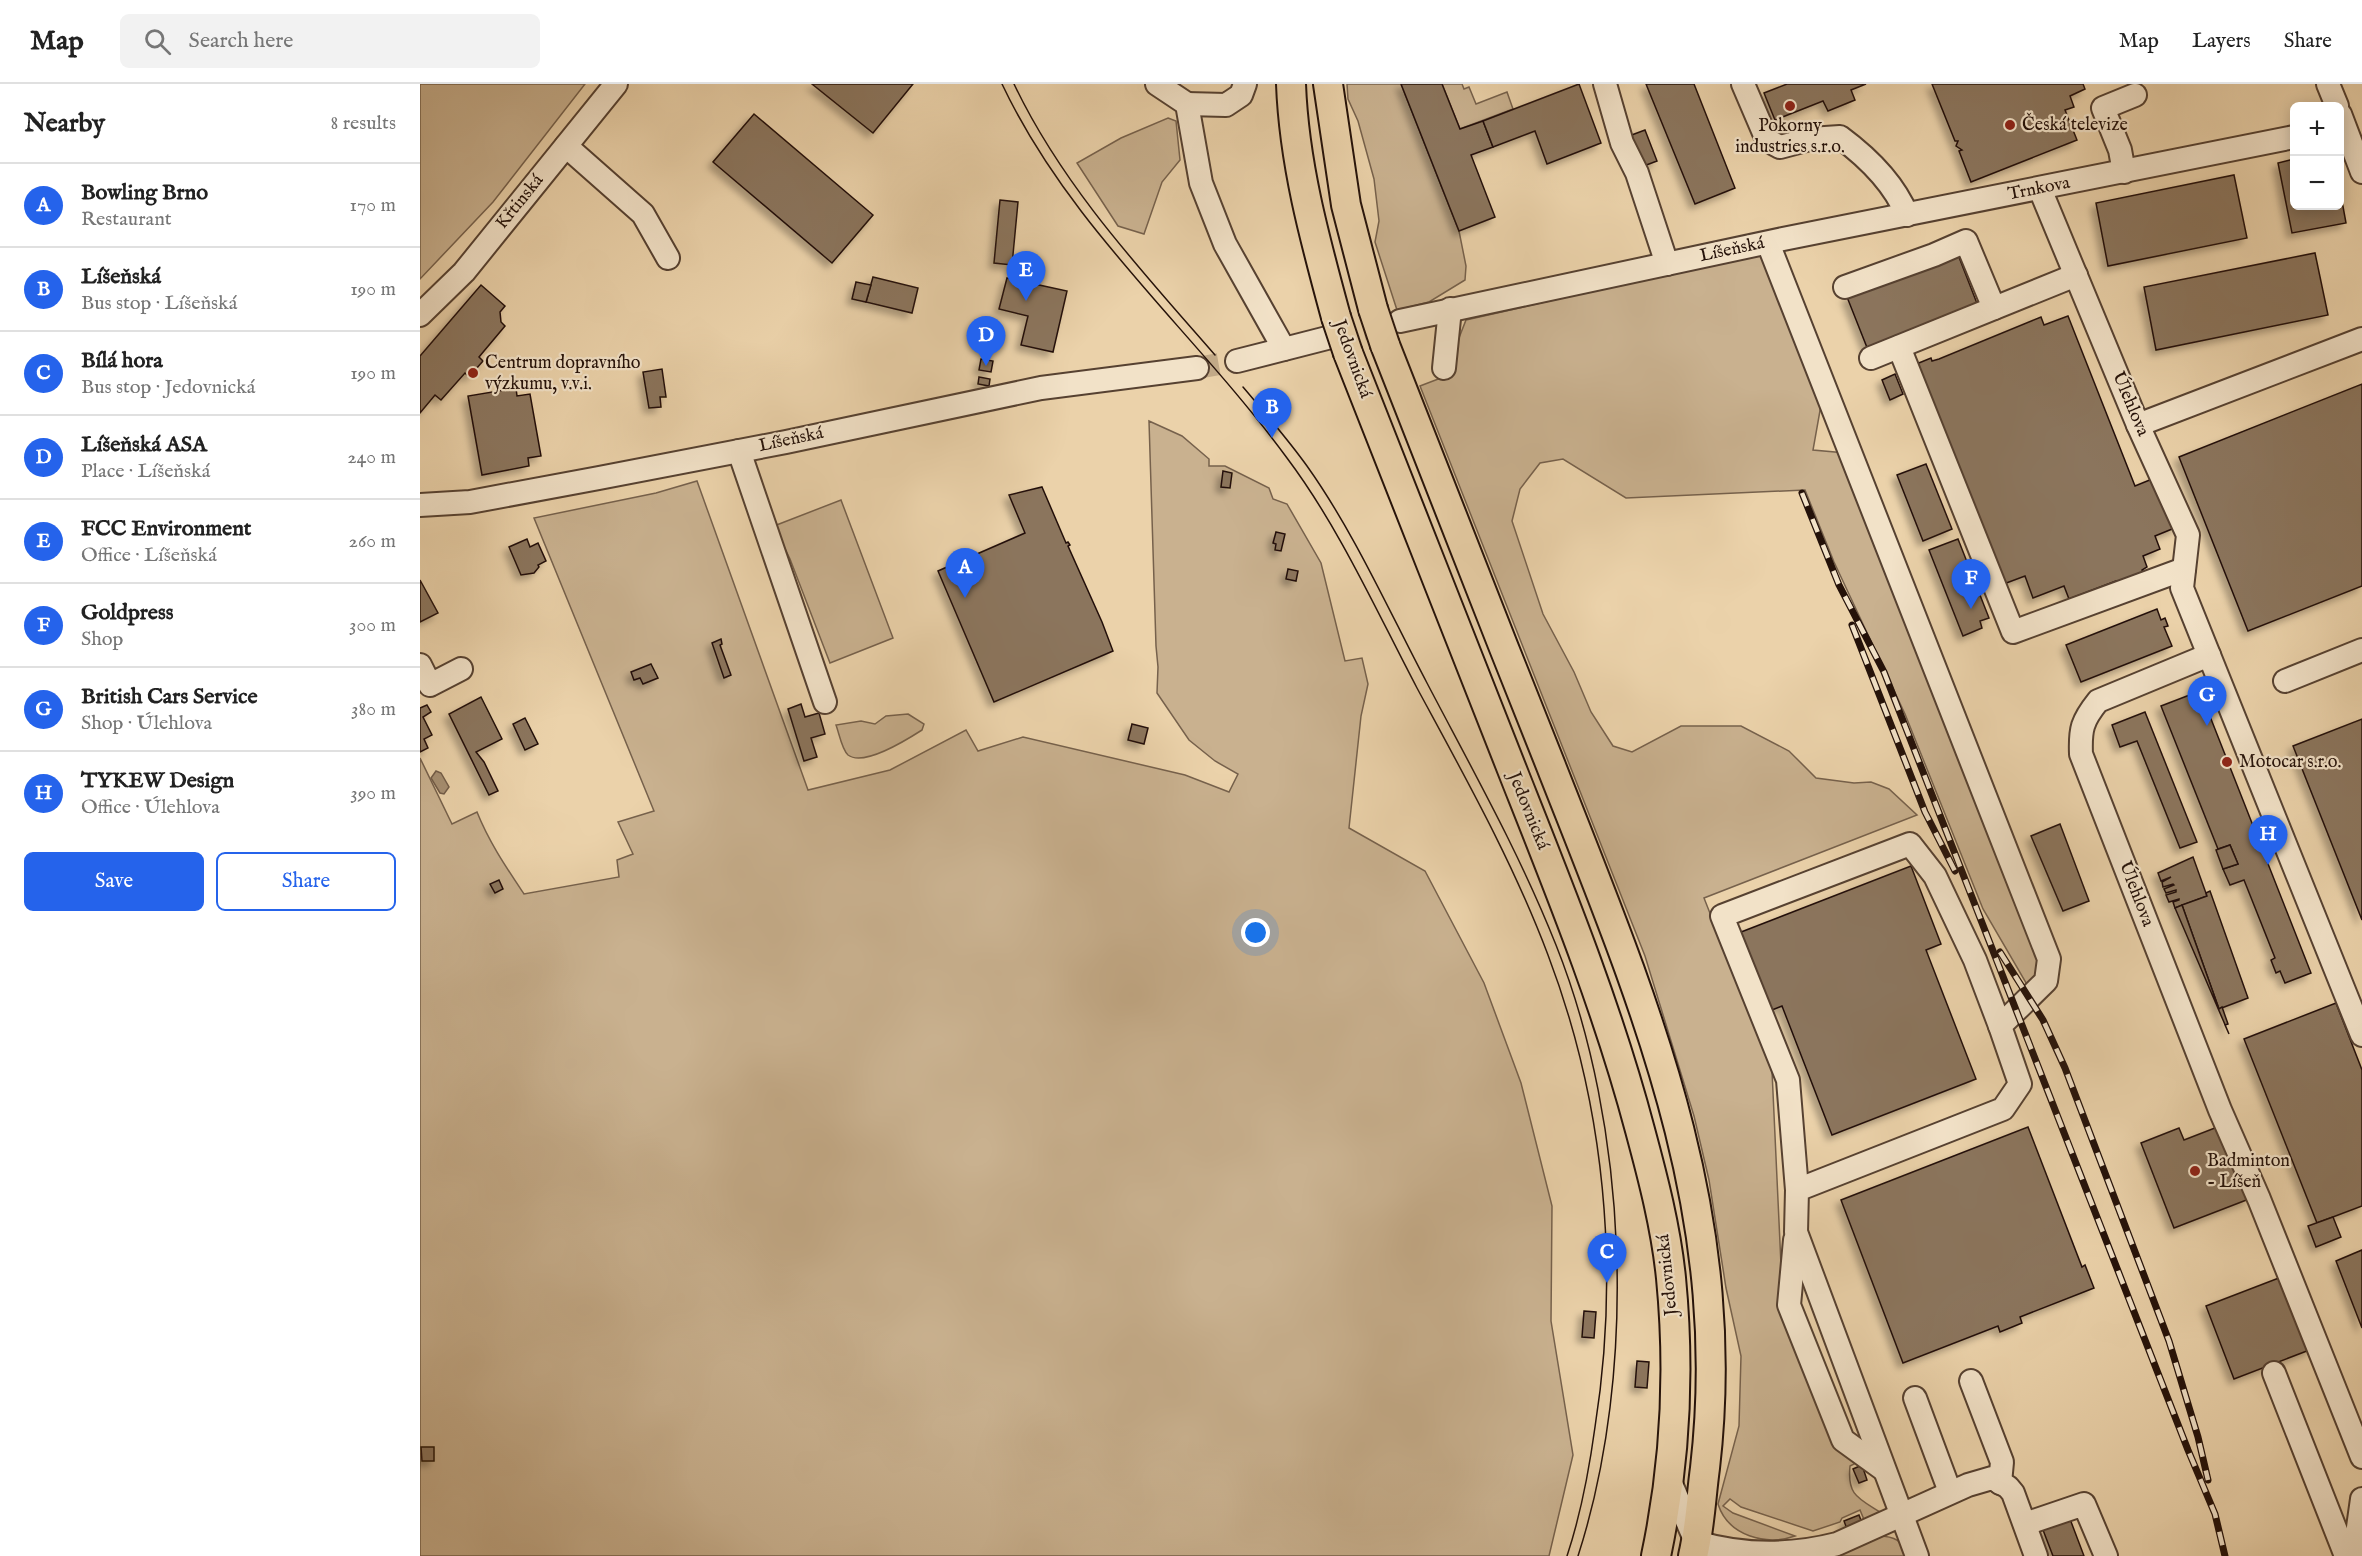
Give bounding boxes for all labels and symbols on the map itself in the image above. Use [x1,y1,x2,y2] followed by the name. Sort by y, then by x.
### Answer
[1783,99,1797,113] marker: Pokorny industries s.r.o.
[2022,112,2128,137] place label: Česká televize
[1735,115,1845,159] place label: Pokorny industries s.r.o.
[2003,118,2017,132] marker: Česká televize
[491,170,549,234] street label: Křtinská
[2006,172,2072,206] street label: Trnkova
[1698,232,1767,268] street label: Líšeňská
[1006,252,1046,301] pin: E
[1327,315,1377,402] street label: Jedovnická
[966,316,1006,366] pin: D
[485,352,641,396] place label: Centrum dopravního výzkumu, v.v.i.
[466,366,480,380] marker: Centrum dopravního výzkumu, v.v.i.
[2106,368,2155,440] street label: Úlehlova
[1252,388,1292,438] pin: B
[757,422,826,458] street label: Líšeňská
[946,548,984,598] pin: A
[1952,560,1990,609] pin: F
[2188,676,2226,726] pin: G
[2239,751,2341,774] place label: Motocar s.r.o.
[2220,755,2234,769] marker: Motocar s.r.o.
[1501,767,1554,853] street label: Jedovnická
[2248,816,2288,865] pin: H
[2113,858,2160,930] street label: Úlehlova
[1241,918,1270,947] your location
[2207,1150,2290,1194] place label: Badminton - Líšeň
[2188,1164,2202,1178] marker: Badminton - Líšeň
[1652,1233,1684,1319] street label: Jedovnická
[1588,1234,1626,1283] pin: C

